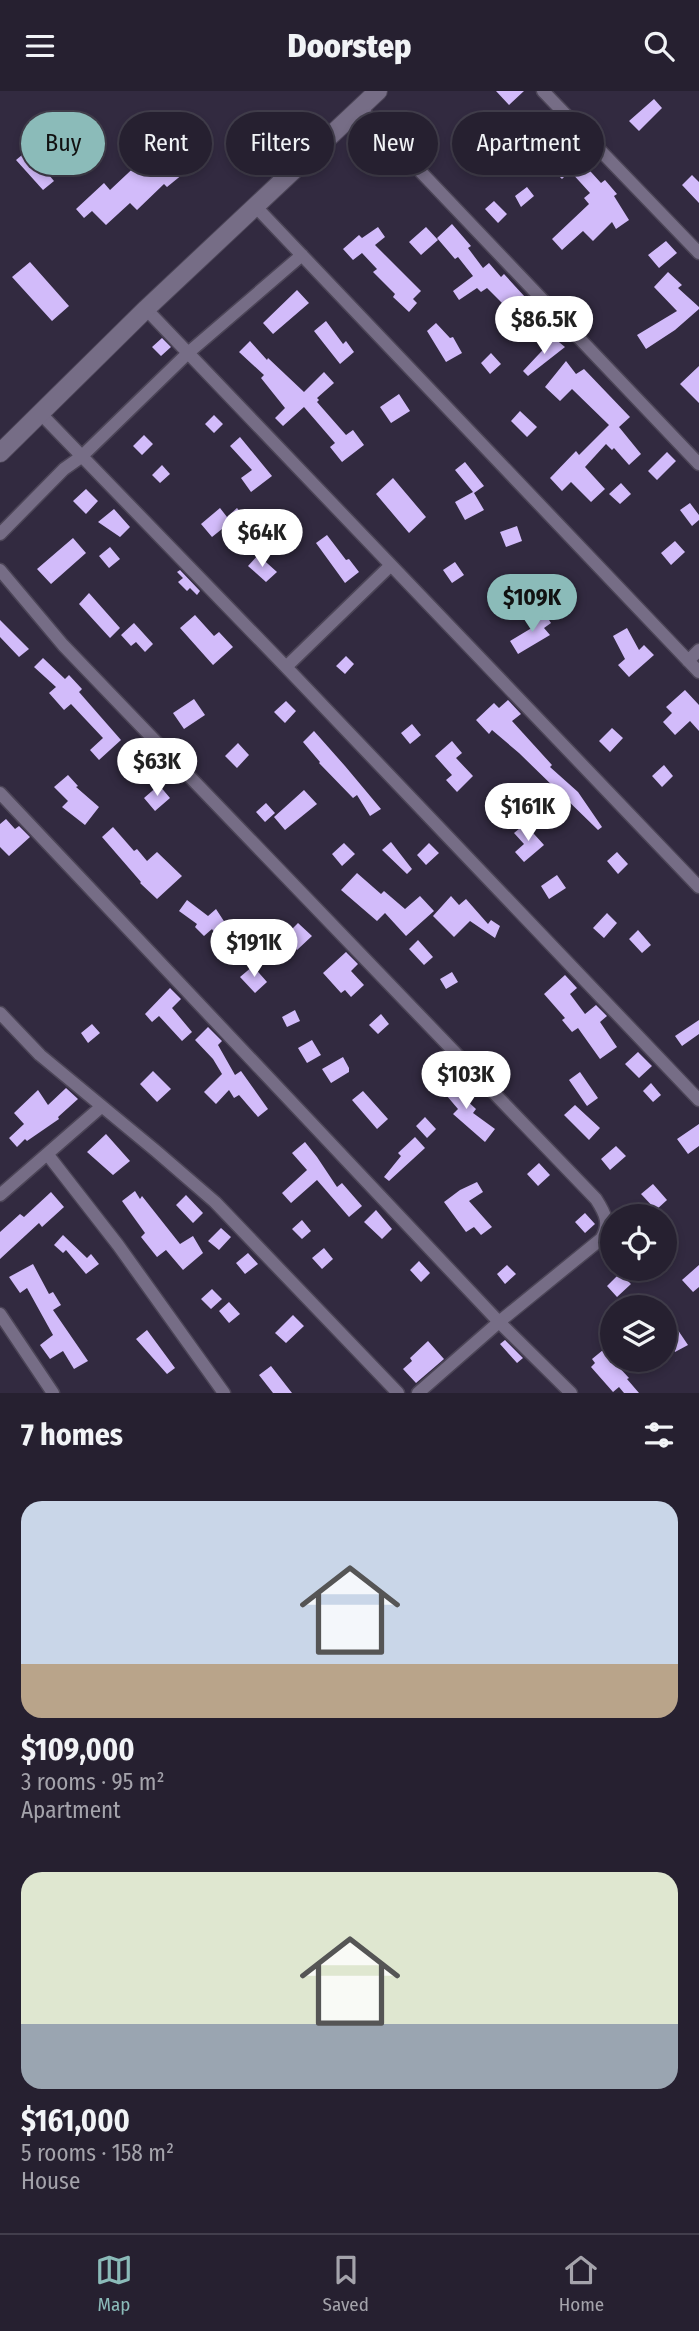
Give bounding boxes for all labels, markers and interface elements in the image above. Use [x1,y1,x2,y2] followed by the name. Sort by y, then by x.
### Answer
[21,27,59,65] icon: menu
[288,27,411,65] text: Doorstep
[640,27,678,65] icon: search
[21,112,105,175] chip: Buy
[119,112,212,175] chip: Rent
[226,112,334,175] chip: Filters
[348,112,438,175] chip: New
[452,112,604,175] chip: Apartment
[487,296,601,356] pin: $86.5K
[511,305,577,333] text: $86.5K
[221,510,303,569] pin: $64K
[238,518,286,546] text: $64K
[483,575,581,634] pin: $109K
[503,583,561,611] text: $109K
[116,739,198,798] pin: $63K
[133,747,181,775] text: $63K
[479,783,577,843] pin: $161K
[501,792,555,820] text: $161K
[205,919,303,979] pin: $191K
[227,928,282,956] text: $191K
[417,1051,515,1111] pin: $103K
[438,1060,494,1088] text: $103K
[600,1204,677,1372] map controls
[600,1204,677,1281] button: locate
[600,1295,677,1372] button: layers
[640,1416,678,1454] icon: filters
[21,1417,123,1453] text: 7 homes
[287,1547,413,1673] icon: home
[21,1732,135,1768] text: $109,000
[21,1768,165,1796] text: 3 rooms · 95 m²
[21,1796,121,1824] text: Apartment
[287,1918,413,2044] icon: home
[21,2103,130,2139] text: $161,000
[21,2139,174,2167] text: 5 rooms · 158 m²
[21,2167,80,2195] text: House
[95,2251,133,2316] tab: Map
[323,2251,369,2316] tab: Saved
[559,2251,604,2316] tab: Home

